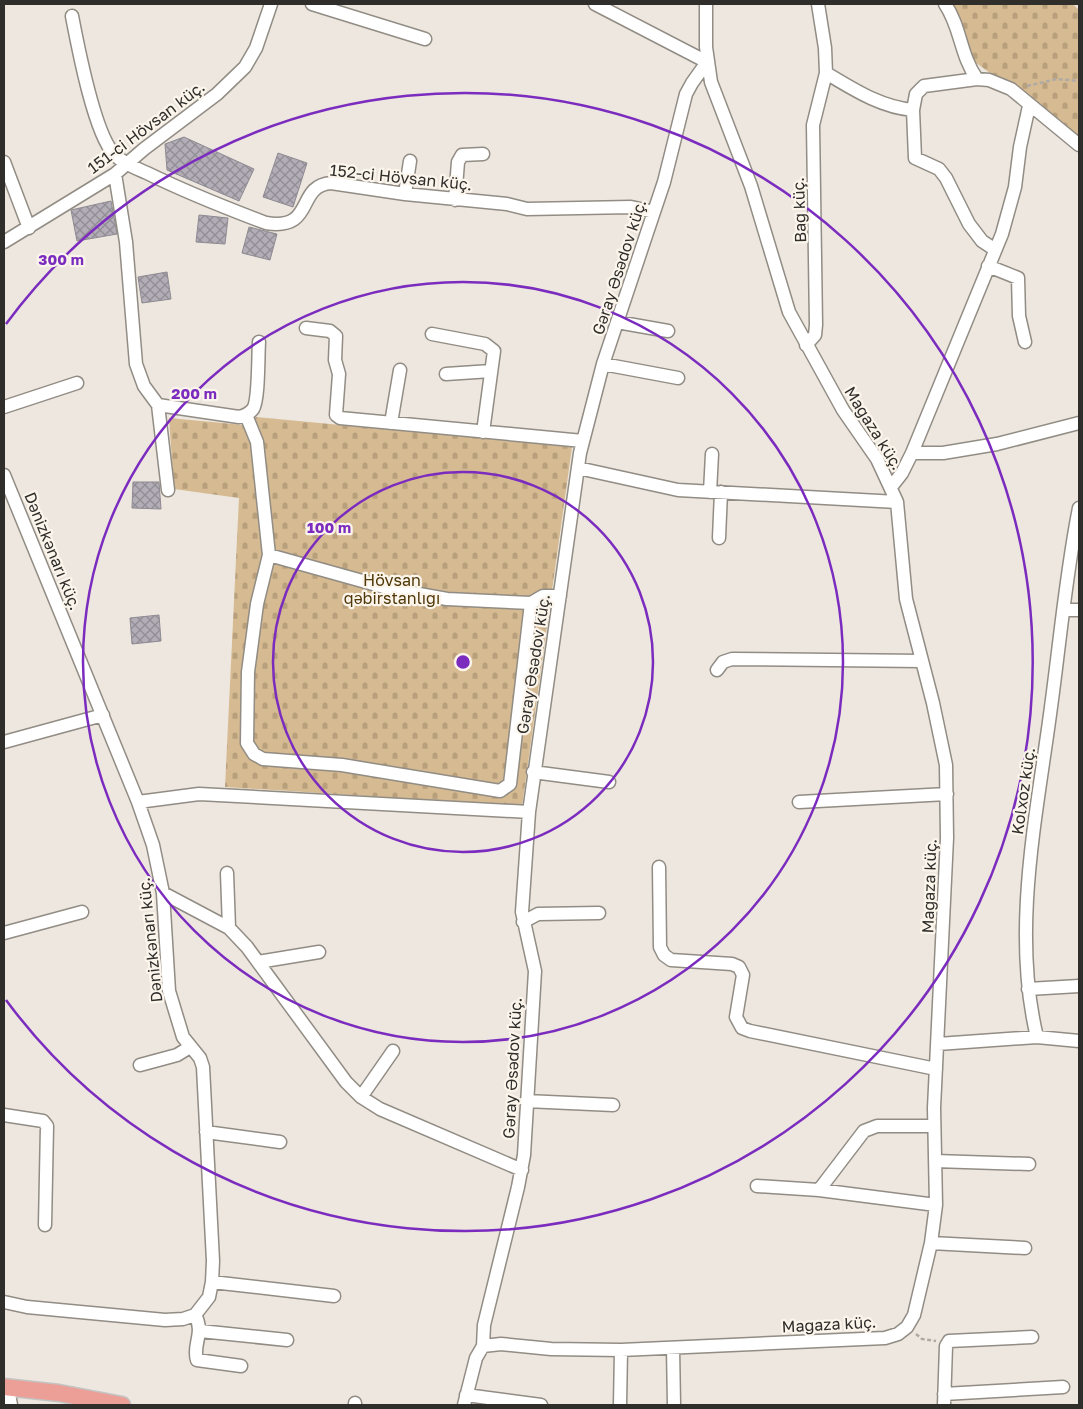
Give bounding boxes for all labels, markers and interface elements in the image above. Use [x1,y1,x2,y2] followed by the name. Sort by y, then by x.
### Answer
[83,76,209,178] street label: 151-ci Hövsan küç.
[329,160,473,194] street label: 152-ci Hövsan küç.
[788,177,810,243] street label: Bağ küç.
[588,197,650,337] street label: Gəray Əsədov küç.
[38,250,84,268] text: 300 m
[840,382,908,474] street label: Mağaza küç.
[171,384,217,402] text: 200 m
[20,489,86,613] street label: Dənizkənarı küç.
[307,518,351,536] text: 100 m
[344,570,440,608] park label: Hövsan qəbirstanlığı
[512,593,554,735] street label: Gəray Əsədov küç.
[454,653,472,671] centre of rings
[1007,746,1039,836] street label: Kolxoz küç.
[917,838,941,934] street label: Mağaza küç.
[133,876,167,1004] street label: Dənizkənarı küç.
[498,997,526,1139] street label: Gəray Əsədov küç.
[781,1312,877,1336] street label: Mağaza küç.

